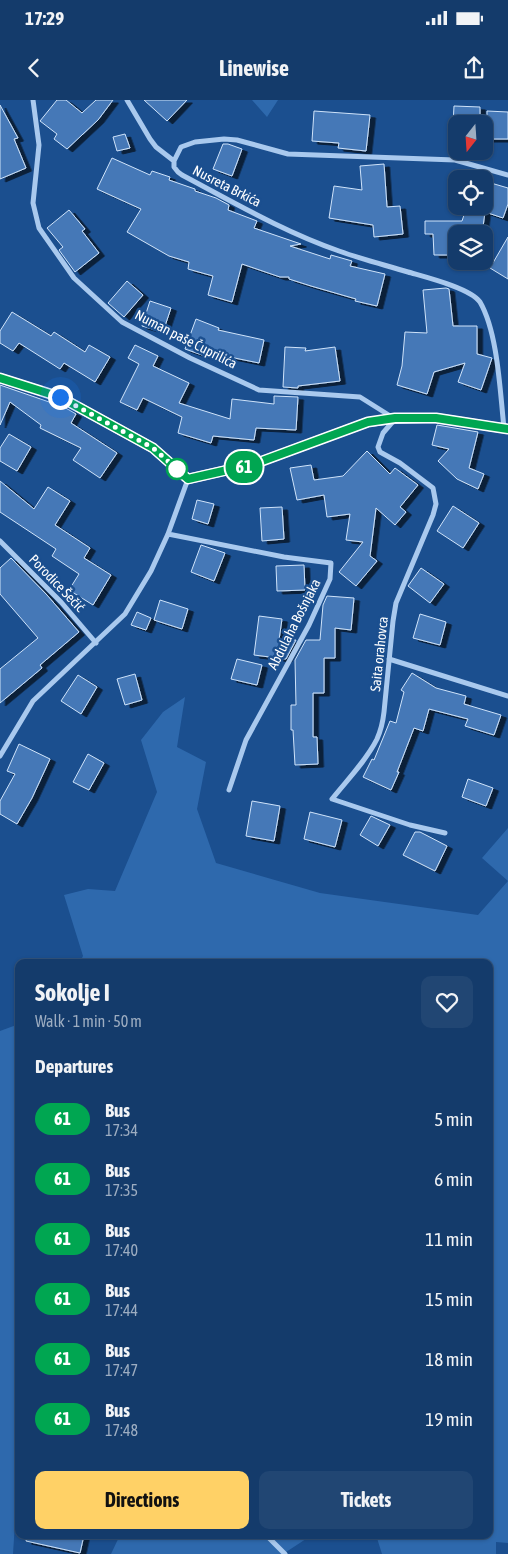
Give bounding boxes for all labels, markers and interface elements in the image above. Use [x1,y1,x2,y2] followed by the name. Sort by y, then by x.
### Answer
[25,7,64,29] text: 17:29
[20,54,48,82] icon: back
[460,54,488,82] icon: share
[219,55,289,81] text: Linewise
[448,115,492,160] north arrow
[448,115,493,270] map controls
[190,162,264,210] street label: Nusreta Brkića
[448,170,493,215] button: locate
[448,225,493,270] button: layers
[132,305,240,372] street label: Numan paše Čuprilića
[48,385,73,410] your location
[222,451,266,483] line badge: 61
[236,456,252,477] text: 61
[166,458,188,480] unlabelled marker
[26,551,89,615] street label: Porodice Šečić
[264,576,324,672] street label: Abdulaha Bošnjaka
[367,616,391,692] street label: Saita orahovca
[421,976,473,1028] button: heart
[35,979,110,1006] text: Sokolje I
[35,1012,142,1030] text: Walk · 1 min · 50 m
[35,1055,113,1077] text: Departures
[105,1099,130,1121] text: Bus
[54,1108,71,1129] text: 61
[434,1108,473,1130] text: 5 min
[105,1121,138,1139] text: 17:34
[105,1159,130,1181] text: Bus
[54,1168,71,1189] text: 61
[434,1168,473,1190] text: 6 min
[105,1181,138,1199] text: 17:35
[105,1219,130,1241] text: Bus
[54,1228,71,1249] text: 61
[425,1228,473,1250] text: 11 min
[105,1241,138,1259] text: 17:40
[105,1279,130,1301] text: Bus
[54,1288,71,1309] text: 61
[425,1288,473,1310] text: 15 min
[105,1301,138,1319] text: 17:44
[105,1339,130,1361] text: Bus
[54,1348,71,1369] text: 61
[425,1348,473,1370] text: 18 min
[105,1361,138,1379] text: 17:47
[105,1399,130,1421] text: Bus
[54,1408,71,1429] text: 61
[425,1408,473,1430] text: 19 min
[105,1421,138,1439] text: 17:48
[35,1471,249,1529] button: Directions
[259,1471,473,1529] button: Tickets

